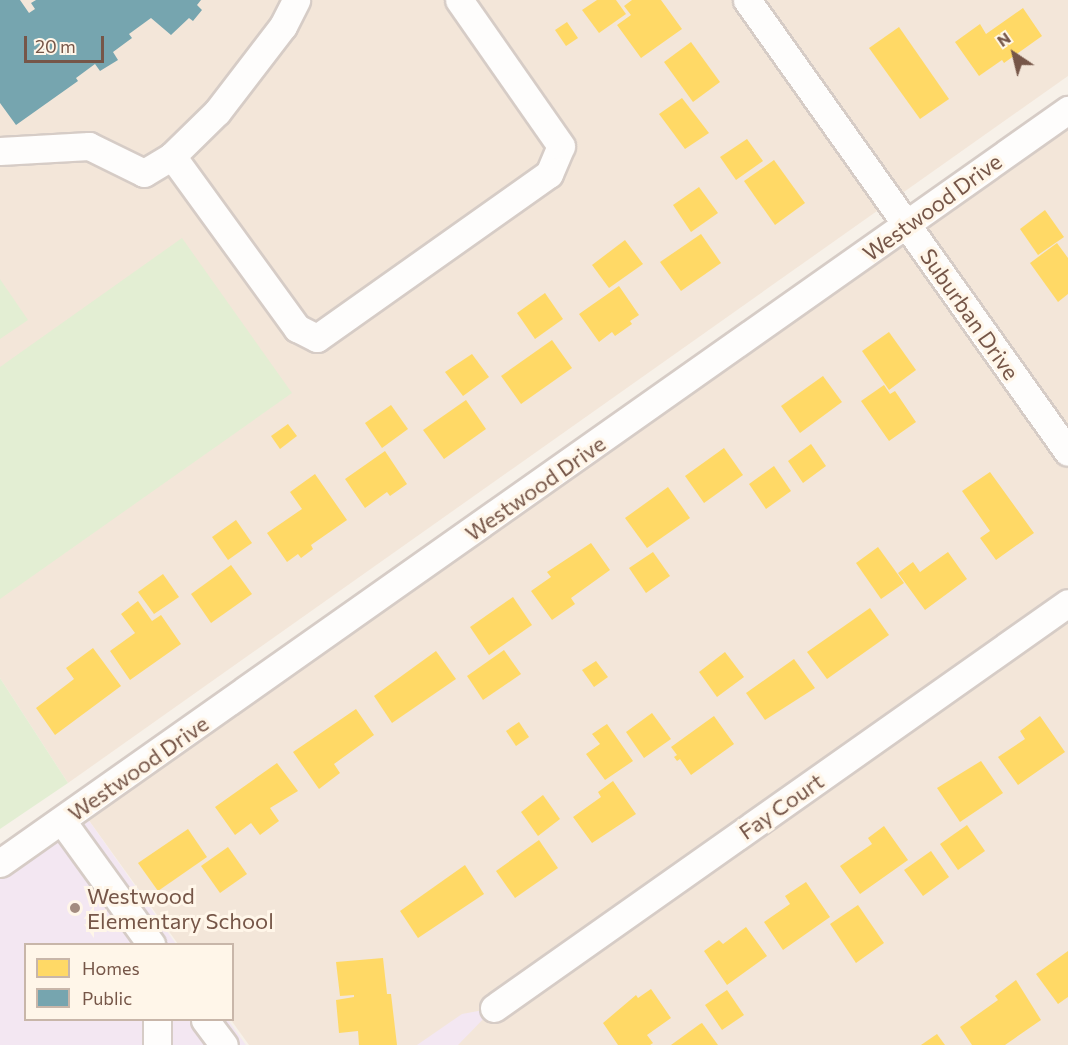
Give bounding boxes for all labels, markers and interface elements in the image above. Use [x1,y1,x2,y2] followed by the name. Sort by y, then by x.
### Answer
[27,24,106,62] scale bar
[984,24,1044,84] north arrow
[993,28,1014,50] text: N
[35,35,76,57] text: 20 m
[857,148,1007,266] street label: Westwood Drive
[915,243,1025,385] street label: Suburban Drive
[460,430,610,546] street label: Westwood Drive
[63,710,213,826] street label: Westwood Drive
[734,767,828,845] street label: Fay Court
[87,882,274,933] place label: Westwood Elementary School
[68,901,82,915] marker: Westwood Elementary School
[24,943,234,1021] legend
[82,957,140,979] text: Homes
[82,987,132,1009] text: Public

